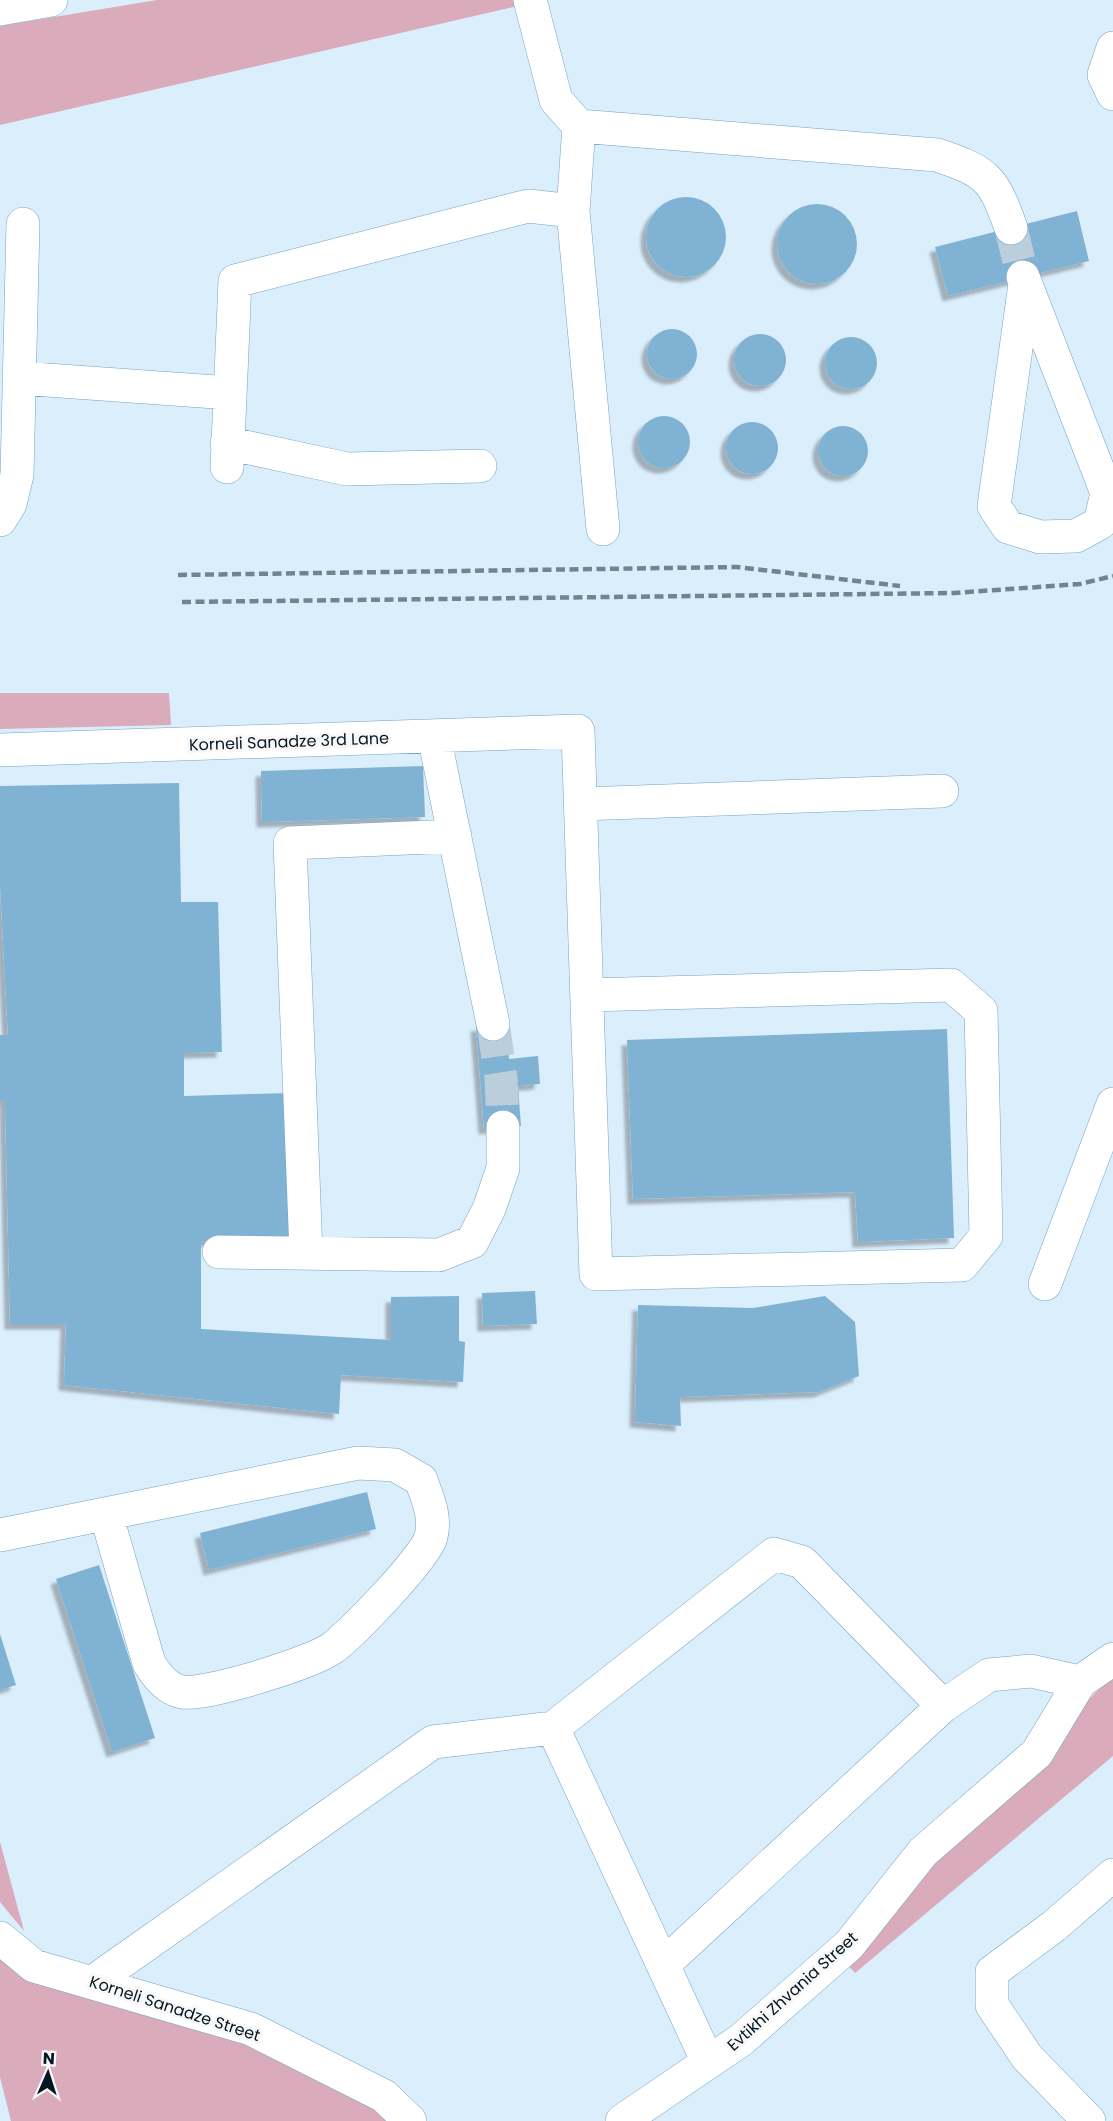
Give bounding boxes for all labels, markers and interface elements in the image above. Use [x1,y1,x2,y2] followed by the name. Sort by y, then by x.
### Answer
[189,727,389,756] street label: Korneli Sanadze 3rd Lane
[722,1926,863,2056] street label: Evtikhi Zhvania Street
[86,1970,263,2047] street label: Korneli Sanadze Street
[18,2043,78,2103] north arrow
[42,2047,55,2070] text: N

